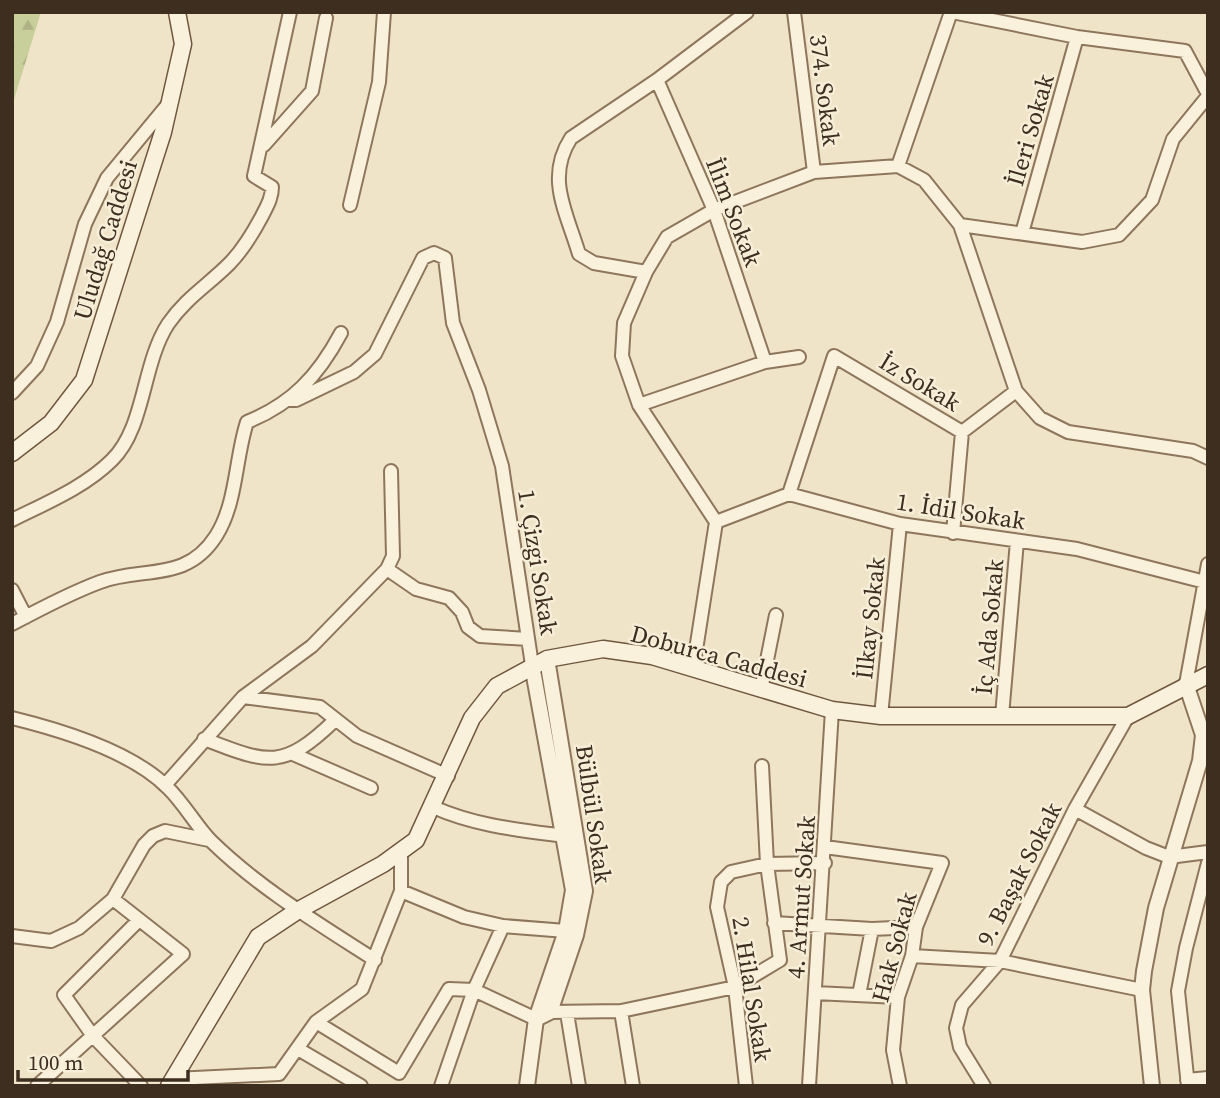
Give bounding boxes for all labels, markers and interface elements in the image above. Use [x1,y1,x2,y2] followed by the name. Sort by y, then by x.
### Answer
[802,32,848,149] street label: 374. Sokak
[998,69,1062,190] street label: İleri Sokak
[698,153,770,272] street label: İlim Sokak
[65,156,145,324] street label: Uludağ Caddesi
[873,345,967,420] street label: İz Sokak
[894,485,1029,538] street label: 1. İdil Sokak
[510,487,566,638] street label: 1. Çizgi Sokak
[847,554,893,681] street label: İlkay Sokak
[967,557,1011,696] street label: İç Ada Sokak
[627,617,811,695] street label: Doburca Caddesi
[568,742,620,886] street label: Bülbül Sokak
[969,796,1070,952] street label: 9. Başak Sokak
[779,813,823,980] street label: 4. Armut Sokak
[863,887,925,1006] street label: Hak Sokak
[724,914,780,1065] street label: 2. Hilal Sokak
[18,1038,187,1082] scale bar
[28,1048,83,1077] text: 100 m

